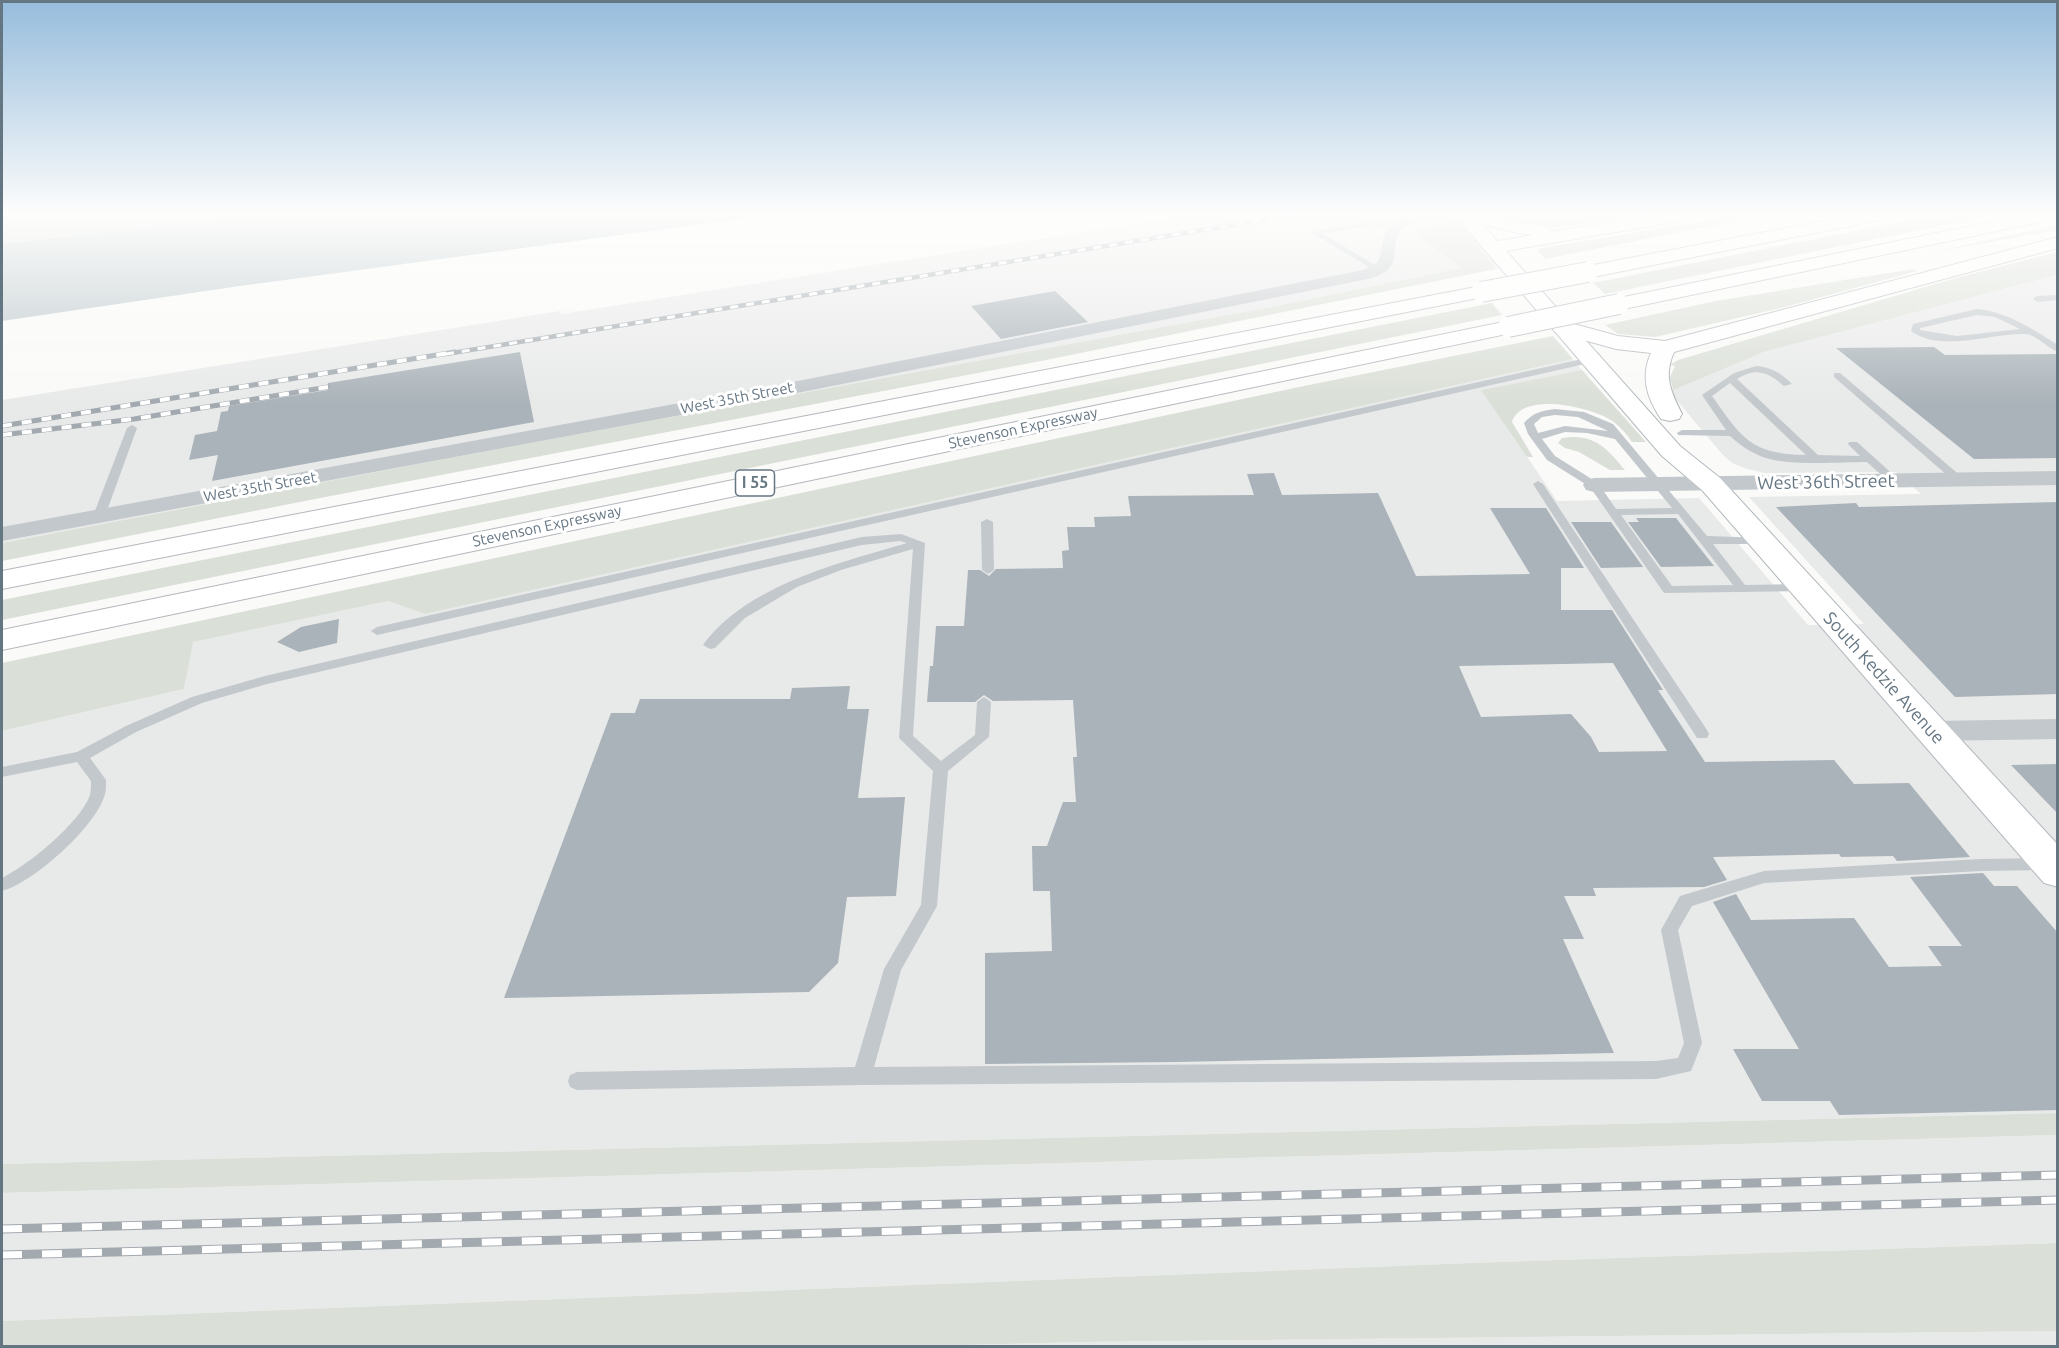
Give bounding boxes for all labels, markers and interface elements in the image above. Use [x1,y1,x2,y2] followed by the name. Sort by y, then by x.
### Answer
[679,378,795,418] street label: West 35th Street
[947,403,1099,453] street label: Stevenson Expressway
[202,468,318,506] street label: West 35th Street
[736,470,774,496] road number: I 55
[1757,470,1895,494] street label: West 36th Street
[471,501,623,551] street label: Stevenson Expressway
[1819,608,1949,748] street label: South Kedzie Avenue

